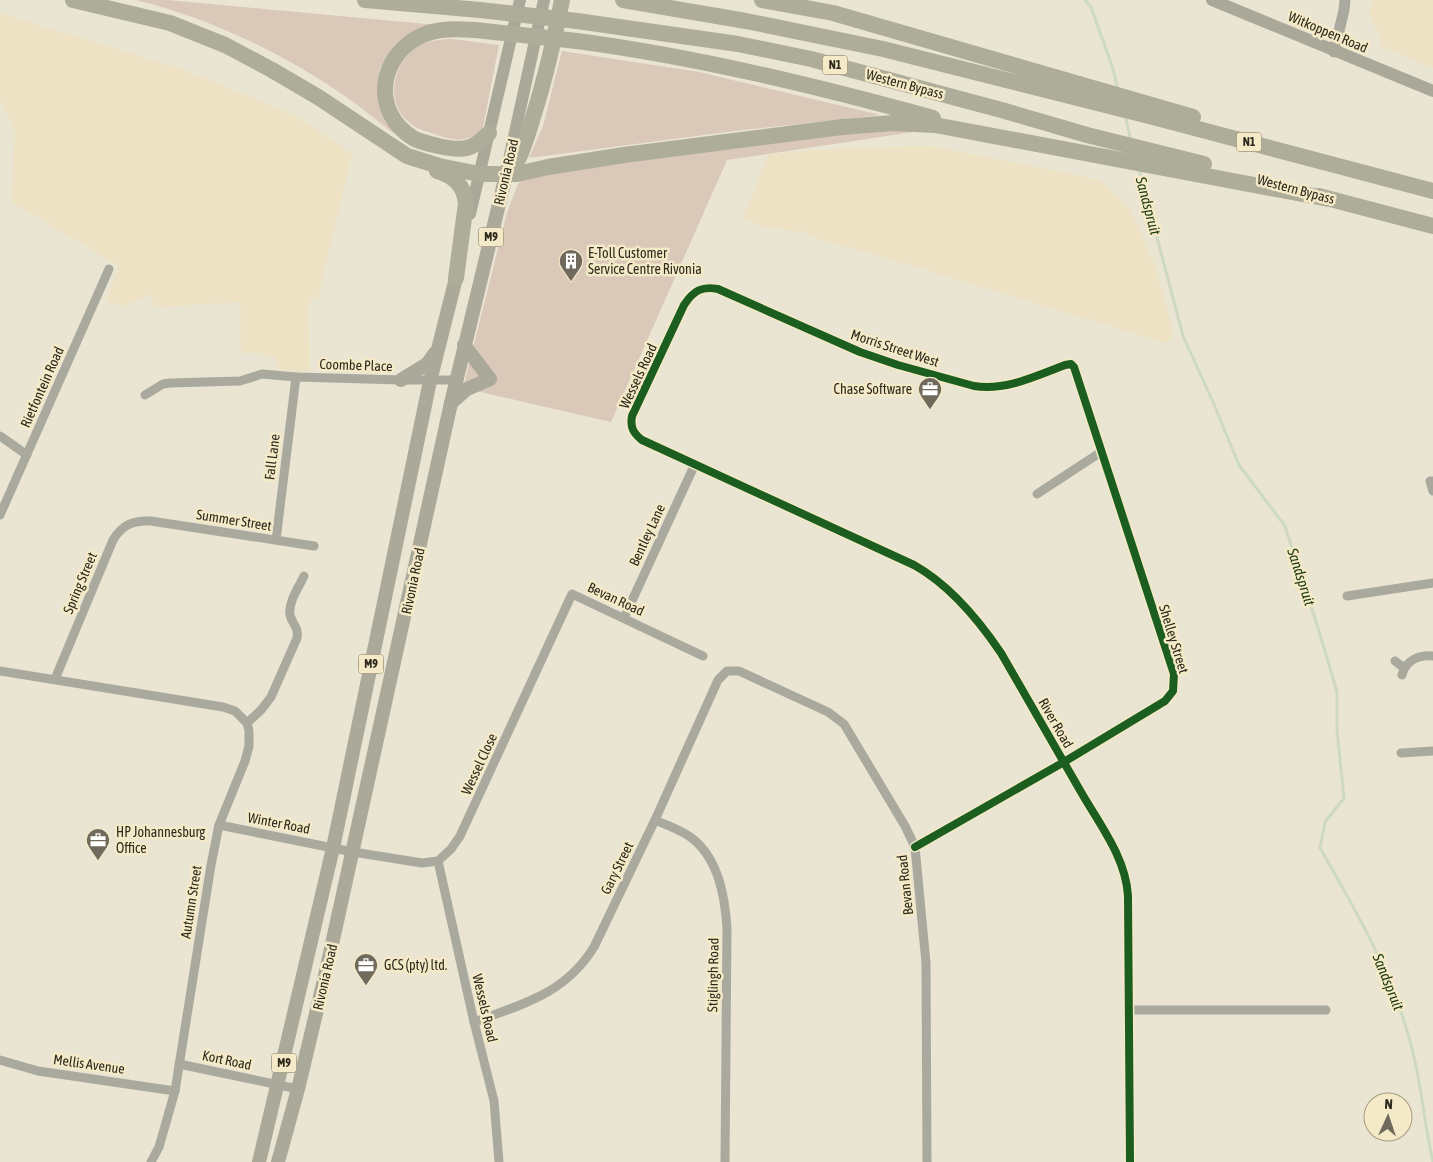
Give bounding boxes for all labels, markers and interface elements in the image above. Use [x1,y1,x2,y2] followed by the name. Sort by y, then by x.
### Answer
[1286,8,1370,56] street label: Witkoppen Road
[822,56,848,74] road number: N1
[865,66,946,102] street label: Western Bypass
[1236,132,1262,152] road number: N1
[491,137,521,207] street label: Rivonia Road
[1256,171,1337,207] street label: Western Bypass
[1132,174,1165,237] water label: Sandspruit
[478,228,504,246] road number: M9
[588,245,702,277] place label: E-Toll Customer Service Centre Rivonia
[558,248,584,282] building icon: E-Toll Customer Service Centre Rivonia
[849,326,941,370] street label: Morris Street West
[616,341,660,411] street label: Wessels Road
[17,344,67,430] street label: Rietfontein Road
[319,356,393,374] street label: Coombe Place
[917,376,943,410] office icon: Chase Software
[834,381,912,397] place label: Chase Software
[261,433,283,481] street label: Fall Lane
[626,502,668,568] street label: Bentley Lane
[195,506,273,534] street label: Summer Street
[1284,545,1319,608] water label: Sandspruit
[398,546,428,616] street label: Rivonia Road
[60,550,100,616] street label: Spring Street
[585,579,647,619] street label: Bevan Road
[1156,603,1192,675] street label: Shelley Street
[358,654,384,674] road number: M9
[1035,695,1077,751] street label: River Road
[458,731,500,797] street label: Wessel Close
[246,809,312,837] street label: Winter Road
[116,824,205,856] place label: HP Johannesburg Office
[85,827,111,861] office icon: HP Johannesburg Office
[597,839,637,897] street label: Gary Street
[894,854,916,916] street label: Bevan Road
[177,864,205,940] street label: Autumn Street
[704,938,722,1012] street label: Stiglingh Road
[310,942,340,1012] street label: Rivonia Road
[1369,950,1408,1013] water label: Sandspruit
[353,952,379,986] office icon: GCS (pty) ltd.
[384,957,447,973] place label: GCS (pty) ltd.
[469,972,501,1044] street label: Wessels Road
[201,1047,253,1073] street label: Kort Road
[52,1051,126,1077] street label: Mellis Avenue
[272,1054,296,1072] road number: M9
[1363,1092,1413,1142] north arrow
[1384,1096,1393,1112] text: N

